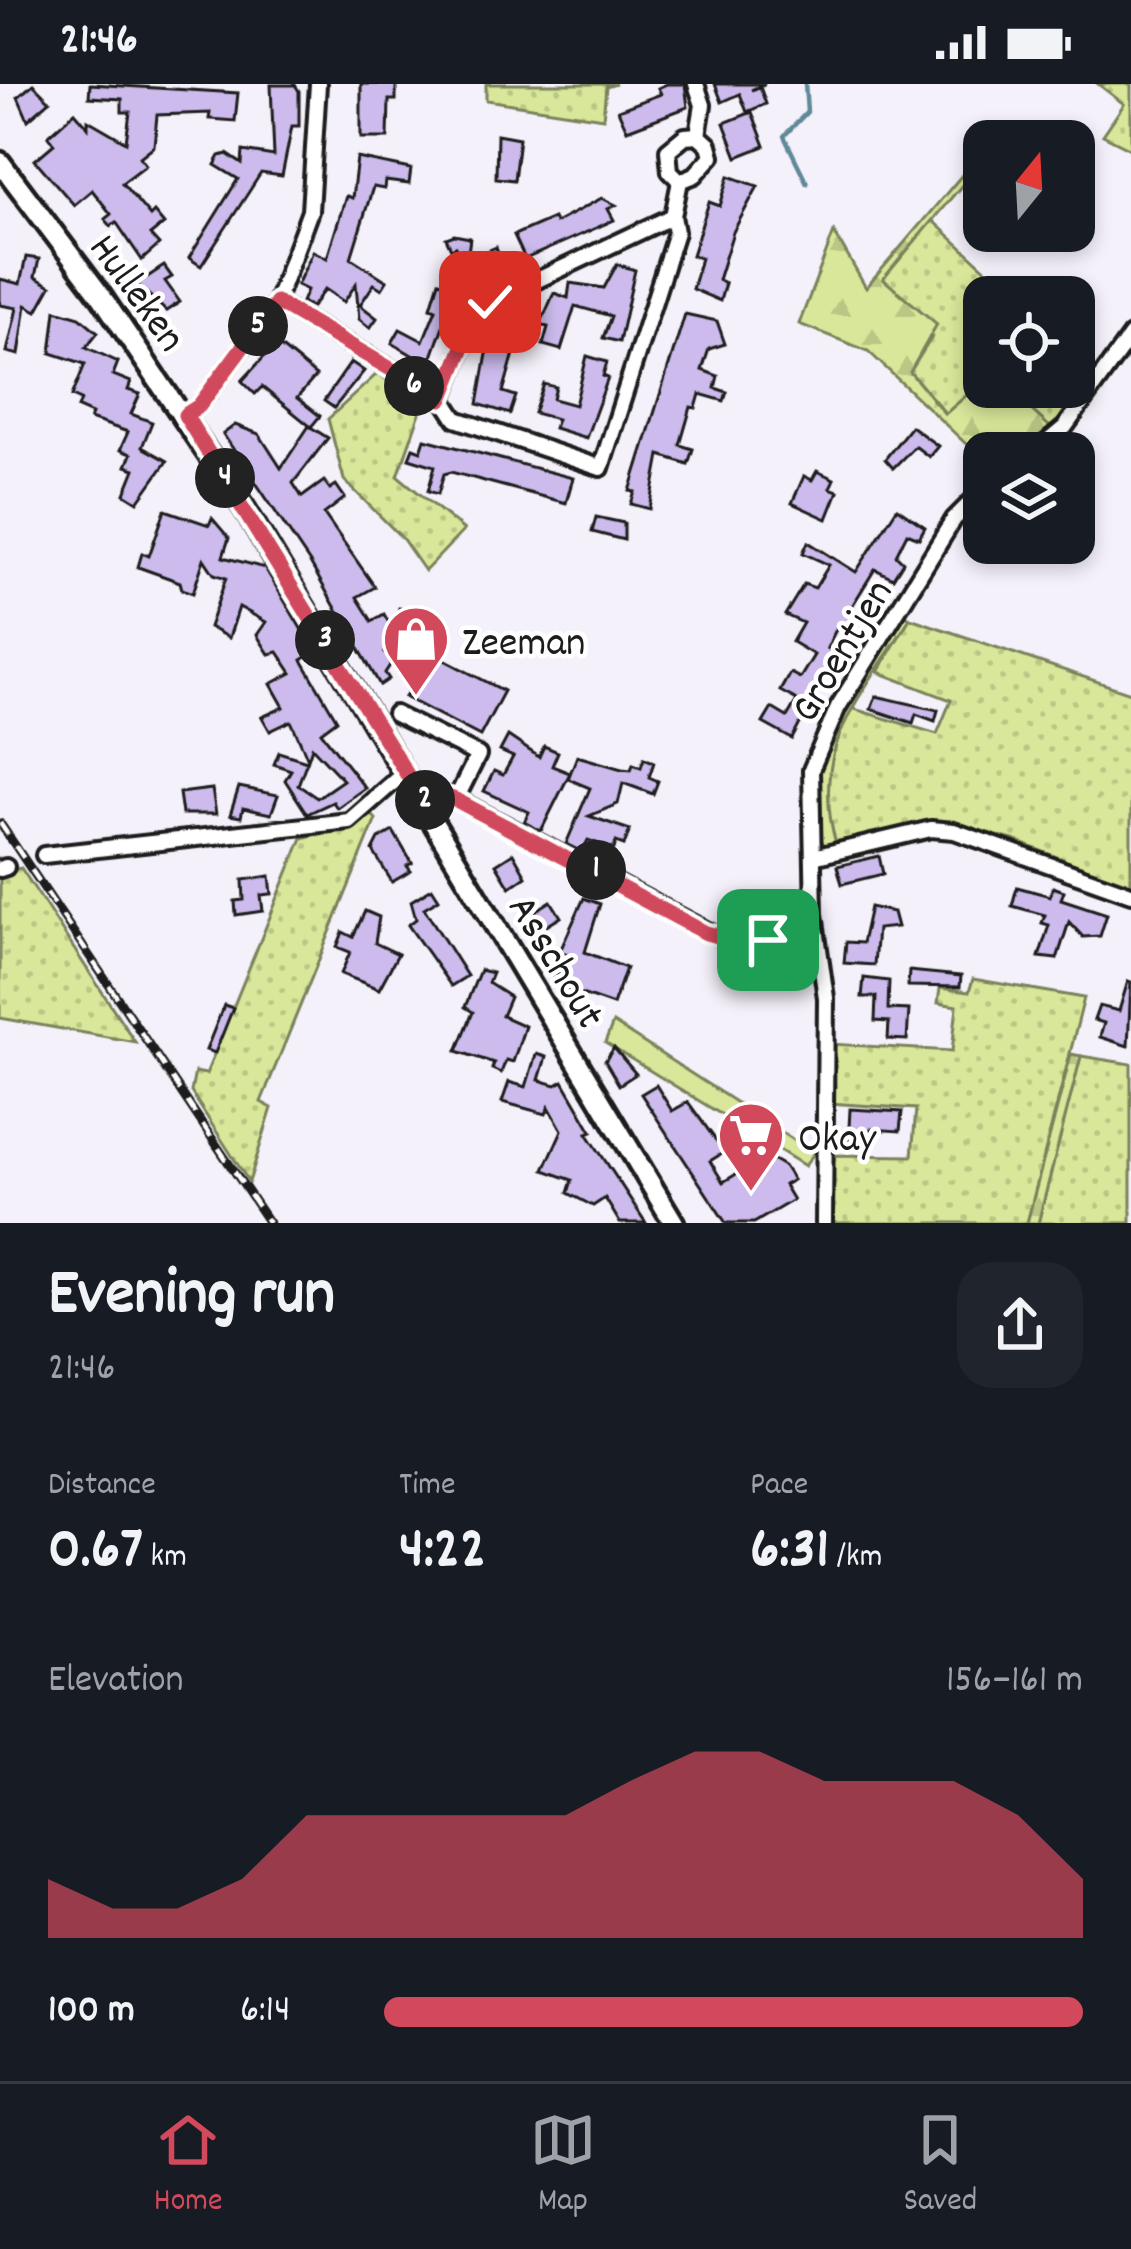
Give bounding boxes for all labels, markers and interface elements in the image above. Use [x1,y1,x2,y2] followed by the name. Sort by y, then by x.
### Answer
[60,10,138,74] text: 21:46
[963,120,1095,252] north arrow
[963,120,1095,564] map controls
[71,224,198,367] street label: Hulleken
[439,251,541,353] pin
[457,269,523,335] icon: check
[963,276,1095,408] button: locate
[228,296,288,356] pin: 5
[250,302,266,349] text: 5
[384,356,444,416] pin: 6
[406,362,422,409] text: 6
[963,432,1095,564] button: layers
[195,448,255,508] pin: 4
[218,454,232,501] text: 4
[779,570,911,736] street label: Groentjen
[381,604,451,698] shop icon: Zeeman
[295,610,355,670] pin: 3
[318,616,332,663] text: 3
[462,616,585,676] place label: Zeeman
[395,770,455,830] pin: 2
[418,776,432,823] text: 2
[566,840,626,900] pin: 1
[592,846,600,893] text: 1
[490,885,616,1042] street label: Asschout
[717,889,819,991] pin
[735,907,801,973] icon: arrive
[716,1100,786,1194] supermarket icon: Okay
[798,1112,877,1172] place label: Okay
[48,1251,335,1345] text: Evening run
[957,1262,1083,1388] button: share
[48,1343,115,1398] text: 21:46
[48,1463,156,1510] text: Distance
[399,1463,455,1510] text: Time
[750,1463,808,1510] text: Pace
[48,1510,143,1596] text: 0.67
[399,1510,486,1596] text: 4:22
[750,1510,829,1596] text: 6:31
[143,1535,187,1582] text: km
[829,1535,882,1582] text: /km
[48,1655,184,1710] text: Elevation
[946,1655,1083,1710] text: 156–161 m
[48,1985,135,2040] text: 100 m
[240,1985,290,2040] text: 6:14
[154,2107,223,2226] tab: Home
[530,2107,596,2226] tab: Map
[903,2107,977,2226] tab: Saved

